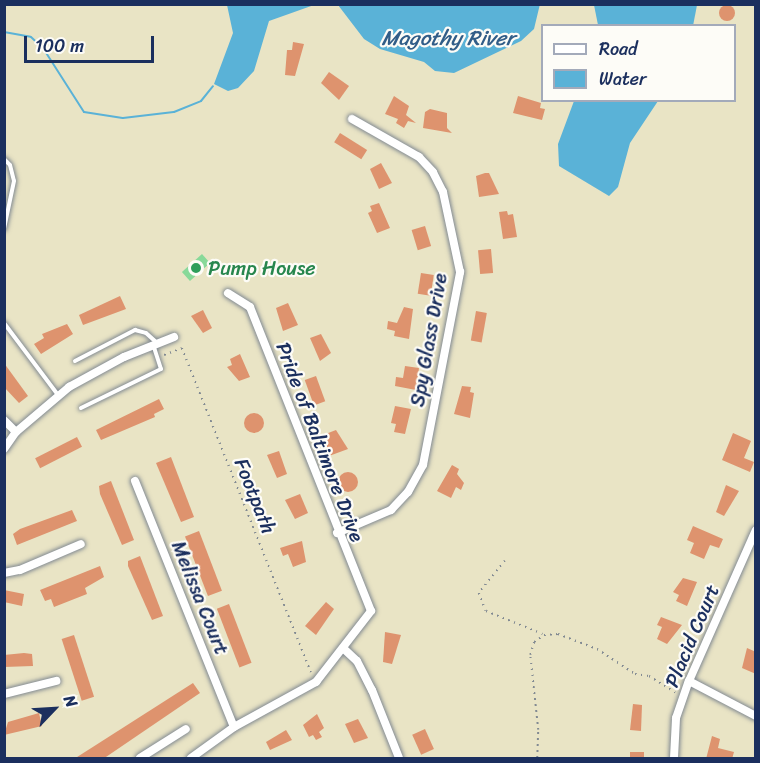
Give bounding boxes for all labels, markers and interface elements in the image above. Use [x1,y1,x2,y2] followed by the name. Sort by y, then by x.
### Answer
[27,24,158,62] scale bar
[541,24,736,102] legend
[381,25,515,51] water label: Magothy River
[35,30,84,62] text: 100 m
[599,33,638,65] text: Road
[599,63,646,95] text: Water
[208,256,316,280] place label: Pump House
[189,261,203,275] marker: Pump House
[405,272,453,408] street label: Spy Glass Drive
[271,338,369,546] street label: Pride of Baltimore Drive
[229,455,281,537] street label: Footpath
[166,538,234,658] street label: Melissa Court
[660,581,724,691] street label: Placid Court
[24,679,84,739] north arrow
[55,690,86,712] text: N

